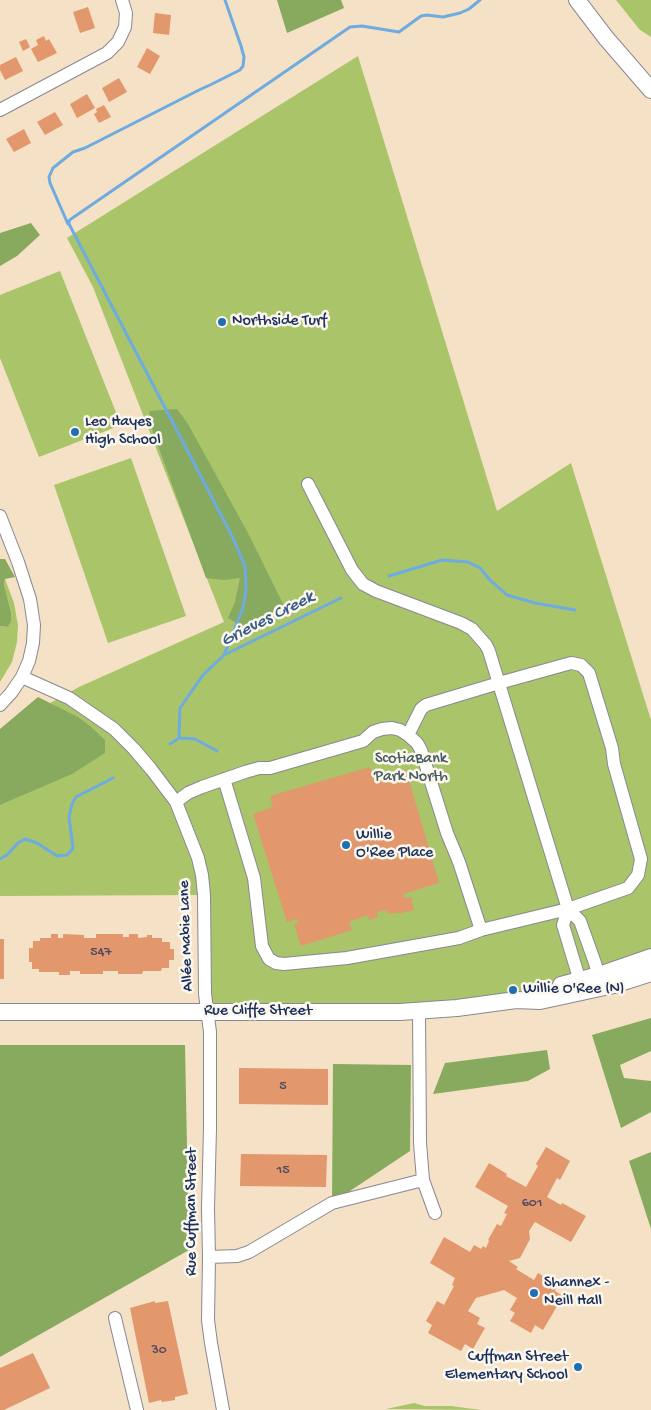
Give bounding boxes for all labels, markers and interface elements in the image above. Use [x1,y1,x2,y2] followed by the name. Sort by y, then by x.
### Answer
[232,312,327,332] place label: Northside Turf
[216,316,228,328] marker: Northside Turf
[85,413,161,451] place label: Leo Hayes High School
[69,426,81,438] marker: Leo Hayes High School
[218,587,318,653] water label: Grieves Creek
[374,750,448,788] park label: ScotiaBank Park North
[356,826,433,864] place label: Willie O'Ree Place
[340,839,352,851] marker: Willie O'Ree Place
[175,880,199,992] street label: Allée Mabie Lane
[90,945,112,961] house number: 547
[523,980,625,1000] place label: Willie O'Ree (N)
[507,984,519,996] marker: Willie O'Ree (N)
[204,1002,312,1022] street label: Rue Cliffe Street
[279,1079,287,1095] house number: 5
[183,1148,203,1276] street label: Rue Cuffman Street
[276,1163,290,1179] house number: 15
[522,1196,542,1212] house number: 601
[544,1274,610,1312] place label: Shannex - Neill Hall
[528,1287,540,1299] marker: Shannex - Neill Hall
[151,1343,167,1359] house number: 30
[445,1348,568,1386] place label: Cuffman Street Elementary School
[572,1361,584,1373] marker: Cuffman Street Elementary School

